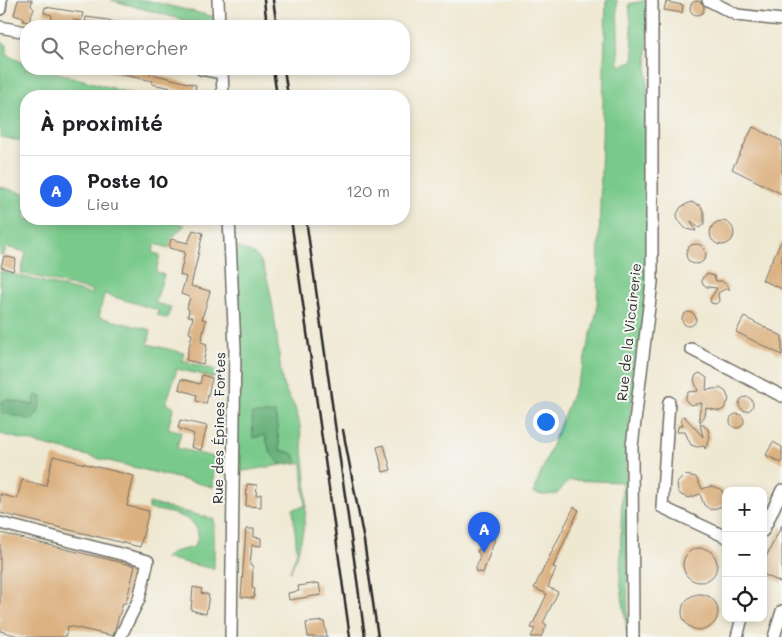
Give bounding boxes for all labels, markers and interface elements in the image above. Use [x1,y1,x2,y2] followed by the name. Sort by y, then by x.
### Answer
[20,20,410,75] search box
[38,34,66,62] icon: search
[78,35,188,60] text: Rechercher
[40,109,163,136] text: À proximité
[87,168,168,193] text: Poste 10
[50,180,62,201] text: A
[346,180,390,201] text: 120 m
[87,193,119,214] text: Lieu
[612,262,645,402] street label: Rue de la Vicairerie
[208,352,229,504] street label: Rue des Épines Fortes
[533,409,559,435] your location
[722,487,767,622] map controls
[722,487,767,532] button: +
[468,512,500,553] pin: A
[722,532,767,577] button: −
[722,577,767,622] button: locate

